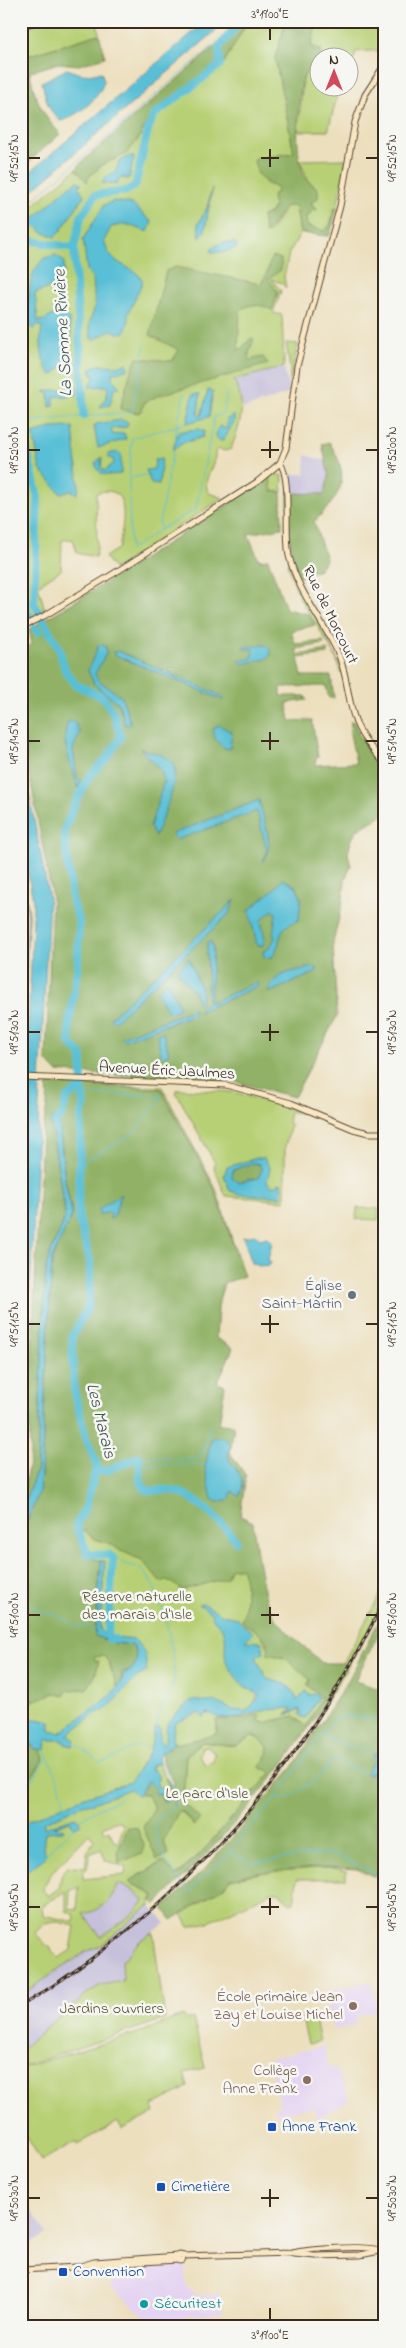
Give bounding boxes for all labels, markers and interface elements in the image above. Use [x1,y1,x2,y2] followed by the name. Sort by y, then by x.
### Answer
[251,6,289,24] text: 3°19'00"E
[308,48,358,98] north arrow
[329,50,339,71] text: N
[6,134,24,182] text: 49°52'15"N
[384,134,402,182] text: 49°52'15"N
[48,268,80,397] water label: La Somme Rivière
[6,426,24,474] text: 49°52'00"N
[384,426,402,474] text: 49°52'00"N
[296,562,365,669] street label: Rue de Morcourt
[6,718,24,764] text: 49°51'45"N
[384,718,402,764] text: 49°51'45"N
[6,1010,24,1054] text: 49°51'30"N
[384,1010,402,1054] text: 49°51'30"N
[98,1055,236,1087] street label: Avenue Éric Jaulmes
[261,1274,343,1316] place label: Église Saint-Martin
[346,1289,358,1301] marker: Église Saint-Martin
[6,1301,24,1347] text: 49°51'15"N
[384,1301,402,1347] text: 49°51'15"N
[78,1381,122,1462] water label: Les Marais
[82,1585,193,1627] park label: Réserve naturelle des marais d'Isle
[6,1593,24,1638] text: 49°51'00"N
[384,1593,402,1638] text: 49°51'00"N
[166,1782,249,1806] park label: Le parc d'Isle
[6,1883,24,1931] text: 49°50'45"N
[384,1883,402,1931] text: 49°50'45"N
[213,1985,343,2027] place label: École primaire Jean Zay et Louise Michel
[59,1997,165,2021] park label: Jardins ouvriers
[347,2000,359,2012] marker: École primaire Jean Zay et Louise Michel
[223,2059,298,2101] place label: Collège Anne Frank
[301,2074,313,2086] marker: Collège Anne Frank
[282,2115,357,2139] place label: Anne Frank
[266,2121,278,2133] marker: Anne Frank
[6,2175,24,2221] text: 49°50'30"N
[171,2175,231,2199] place label: Cimetière
[384,2175,402,2221] text: 49°50'30"N
[155,2181,167,2193] marker: Cimetière
[73,2260,144,2284] place label: Convention
[57,2266,69,2278] marker: Convention
[154,2292,222,2316] place label: Sécuritest
[138,2298,150,2310] marker: Sécuritest
[251,2327,289,2345] text: 3°19'00"E

